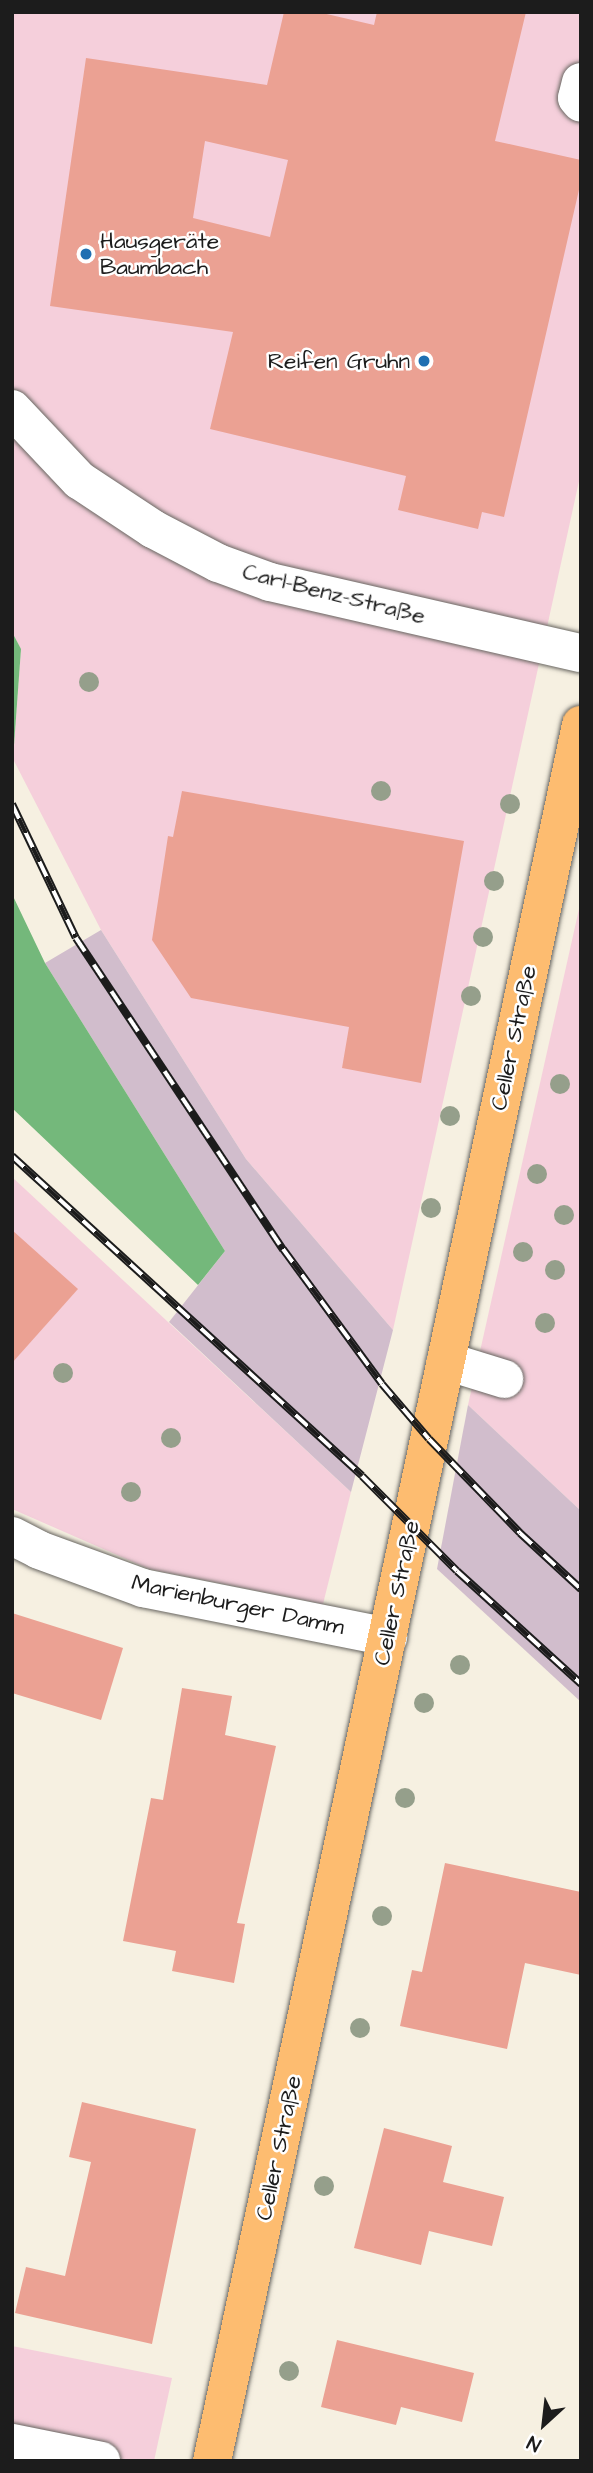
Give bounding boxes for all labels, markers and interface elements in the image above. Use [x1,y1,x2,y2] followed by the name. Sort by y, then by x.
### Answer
[100,227,219,281] place label: Hausgeräte Baumbach
[78,246,94,262] marker: Hausgeräte Baumbach
[268,347,410,375] place label: Reifen Gruhn
[416,353,432,369] marker: Reifen Gruhn
[240,558,428,630] street label: Carl-Benz-Straße
[485,963,543,1113] street label: Celler Straße
[368,1518,426,1668] street label: Celler Straße
[129,1569,347,1641] street label: Marienburger Damm
[250,2073,308,2223] street label: Celler Straße
[509,2389,579,2459] north arrow
[523,2428,546,2458] text: N

